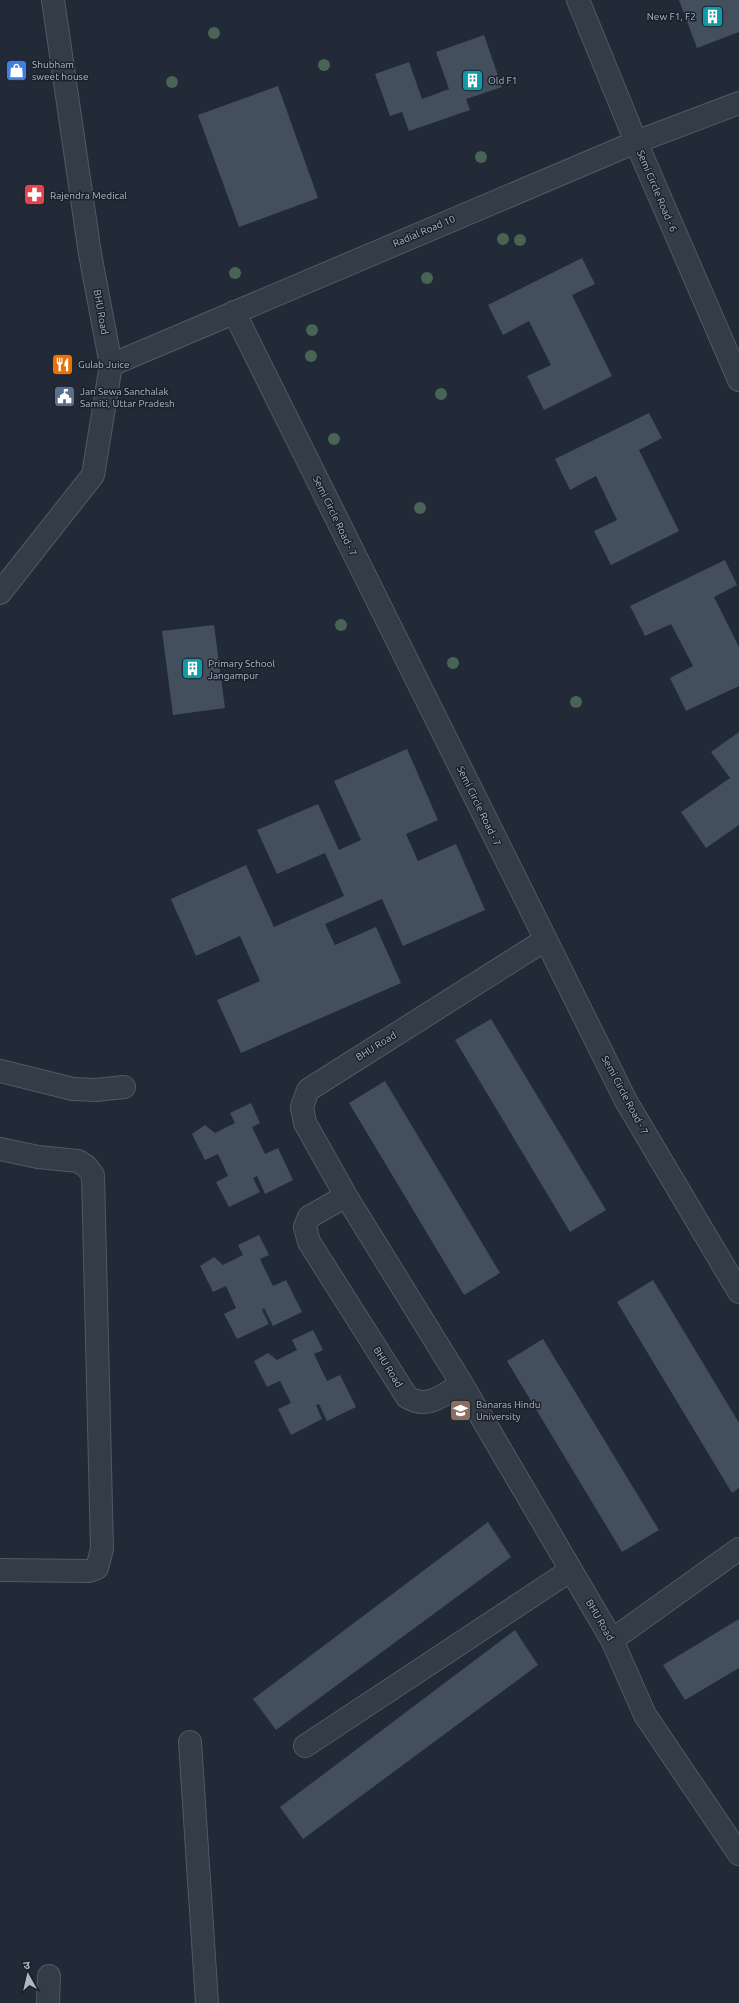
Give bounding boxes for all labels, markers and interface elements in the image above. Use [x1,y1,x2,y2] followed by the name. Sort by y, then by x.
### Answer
[699,3,725,29] building icon: New F1, F2
[647,11,696,22] place label: New F1, F2
[3,57,29,83] shop icon: Shubham sweet house
[32,59,88,82] place label: Shubham sweet house
[460,67,486,93] building icon: Old F1
[488,75,517,86] place label: Old F1
[635,148,679,234] street label: Semi Circle Road - 6
[22,182,48,208] pharmacy icon: Rajendra Medical
[50,190,127,201] place label: Rajendra Medical
[391,213,457,249] street label: Radial Road 10
[92,289,110,335] street label: BHU Road
[50,351,76,377] restaurant icon: Gulab Juice
[78,359,129,370] place label: Gulab Juice
[52,384,78,410] public building icon: Jan Sewa Sanchalak Samiti, Uttar Pradesh
[80,386,175,409] place label: Jan Sewa Sanchalak Samiti, Uttar Pradesh
[311,474,359,558] street label: Semi Circle Road - 7
[180,656,206,682] building icon: Primary School Jangampur
[208,658,275,681] place label: Primary School Jangampur
[455,764,503,848] street label: Semi Circle Road - 7
[354,1029,398,1063] street label: BHU Road
[600,1054,650,1136] street label: Semi Circle Road - 7
[371,1345,405,1389] street label: BHU Road
[448,1397,474,1423] school or university icon: Banaras Hindu University
[476,1399,541,1422] place label: Banaras Hindu University
[584,1598,616,1643] street label: BHU Road
[8,1955,48,1995] north arrow
[23,1959,31,1971] text: उ

